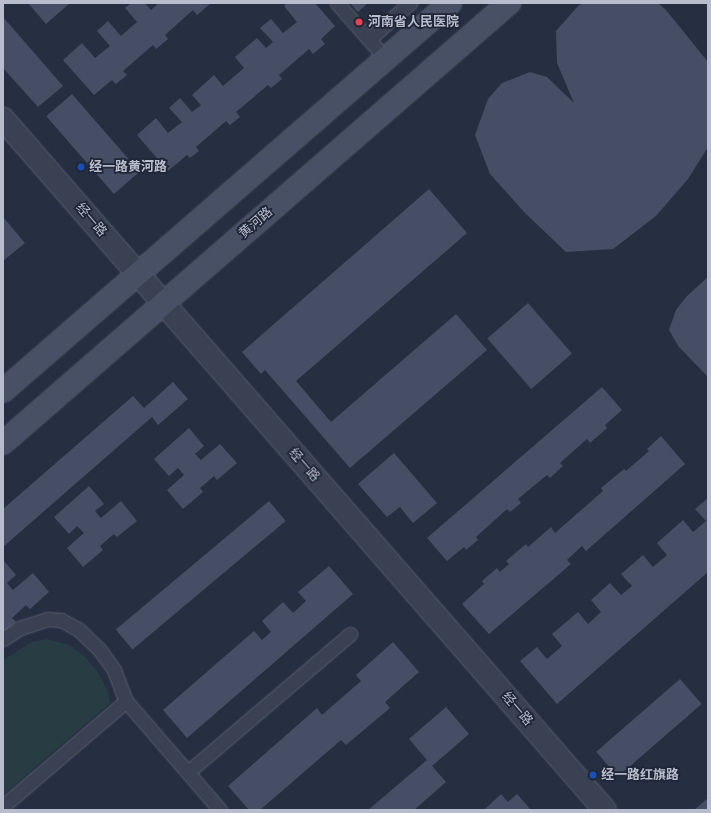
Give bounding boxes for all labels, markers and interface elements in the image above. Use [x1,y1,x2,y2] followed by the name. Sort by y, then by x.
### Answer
[368,14,459,30] place label: 河南省人民医院
[353,16,365,28] marker: 河南省人民医院
[89,159,167,175] place label: 经一路黄河路
[76,162,86,172] marker: 经一路黄河路
[72,200,110,240] street label: 经一路
[236,204,276,242] street label: 黄河路
[285,445,323,485] street label: 经一路
[498,689,536,729] street label: 经一路
[601,767,679,783] place label: 经一路红旗路
[588,770,598,780] marker: 经一路红旗路

